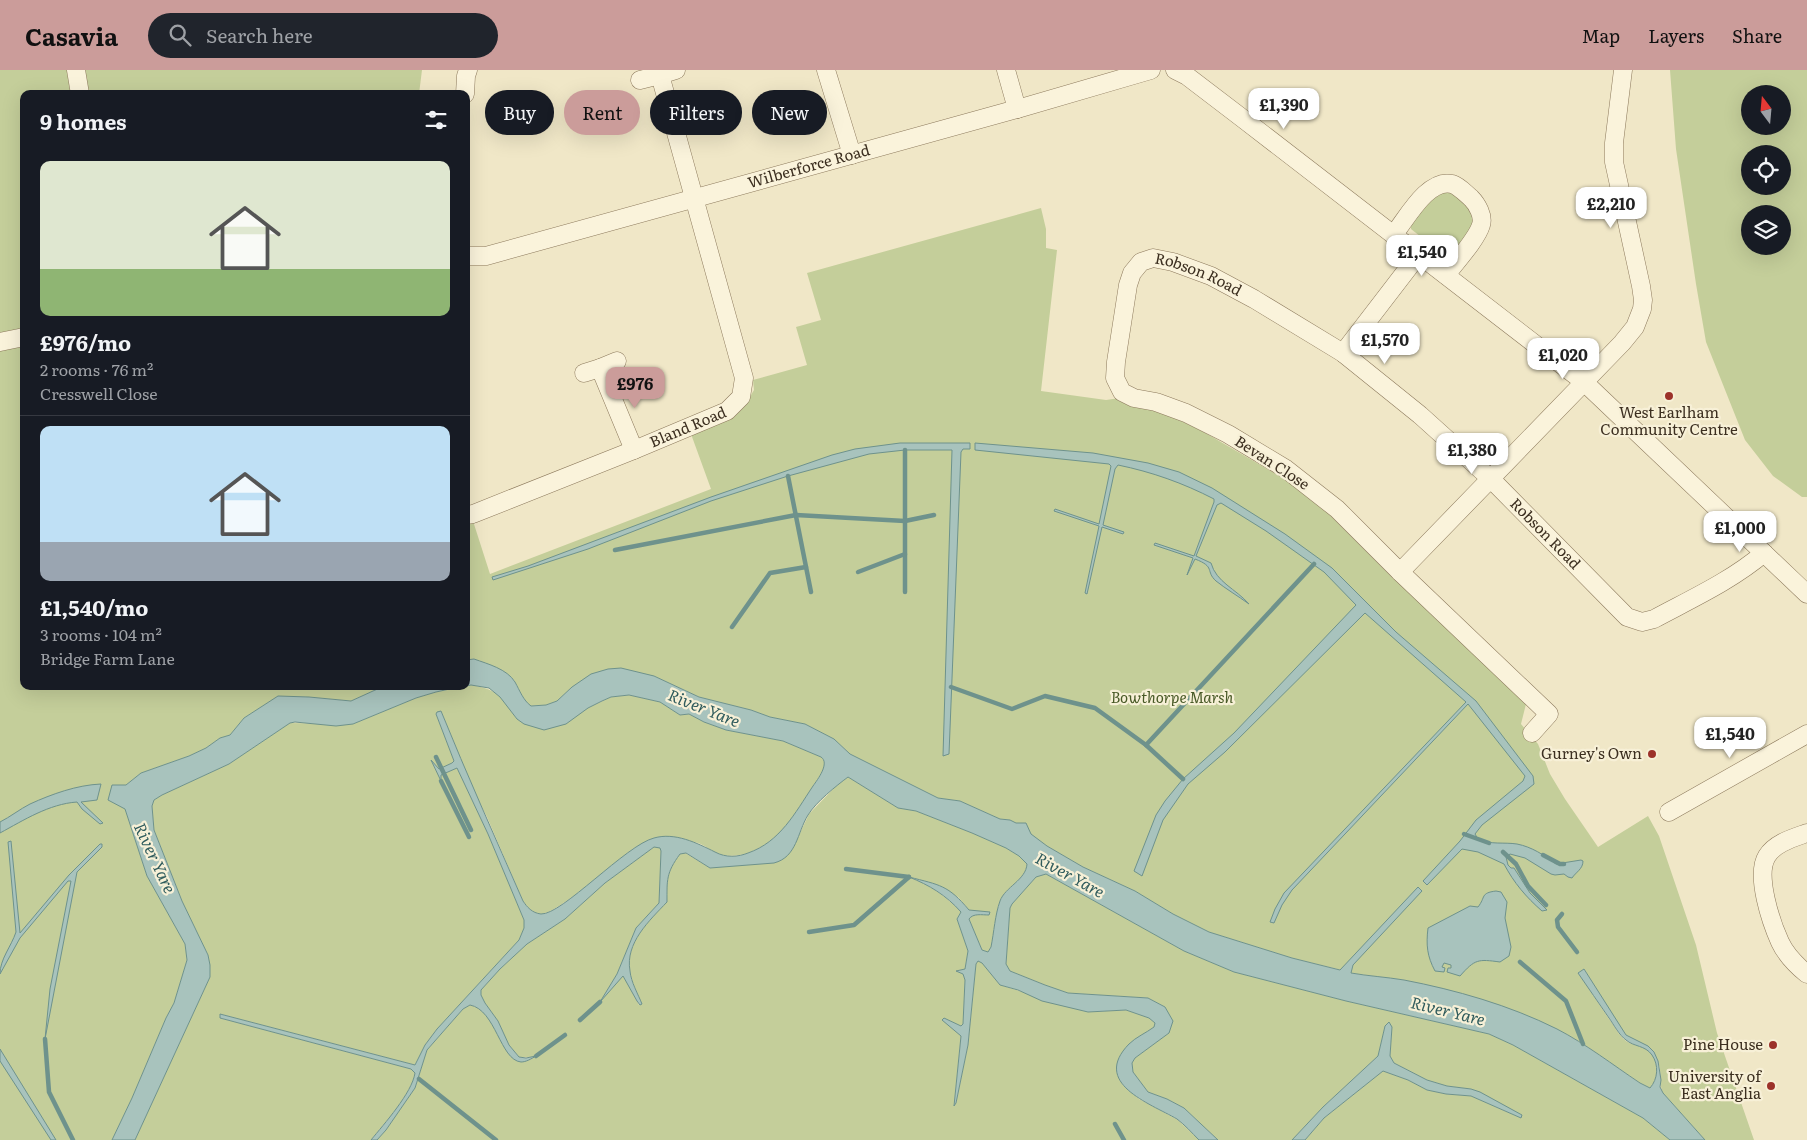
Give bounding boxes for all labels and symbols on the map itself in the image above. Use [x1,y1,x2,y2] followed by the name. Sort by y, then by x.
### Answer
[1741,85,1791,135] north arrow
[1243,88,1325,130] pin: £1,390
[745,137,872,193] street label: Wilberforce Road
[1570,186,1652,229] pin: £2,210
[1381,234,1463,277] pin: £1,540
[1153,246,1247,301] street label: Robson Road
[1344,322,1426,365] pin: £1,570
[1522,338,1604,380] pin: £1,020
[605,366,665,409] pin: £976
[1663,390,1675,402] marker: West Earlham Community Centre
[646,400,729,452] street label: Bland Road
[1600,400,1738,440] place label: West Earlham Community Centre
[1231,429,1315,495] street label: Bevan Close
[1431,432,1513,475] pin: £1,380
[1505,492,1587,574] street label: Robson Road
[1699,510,1781,553] pin: £1,000
[665,682,744,732] water label: River Yare
[1111,685,1234,708] park label: Bowthorpe Marsh
[1689,716,1771,759] pin: £1,540
[1541,741,1642,764] place label: Gurney's Own
[1646,748,1658,760] marker: Gurney's Own
[129,818,183,897] water label: River Yare
[1032,845,1109,903] water label: River Yare
[1409,989,1488,1031] water label: River Yare
[1683,1032,1763,1055] place label: Pine House
[1767,1039,1779,1051] marker: Pine House
[1668,1064,1762,1104] place label: University of East Anglia
[1765,1080,1777,1092] marker: University of East Anglia

